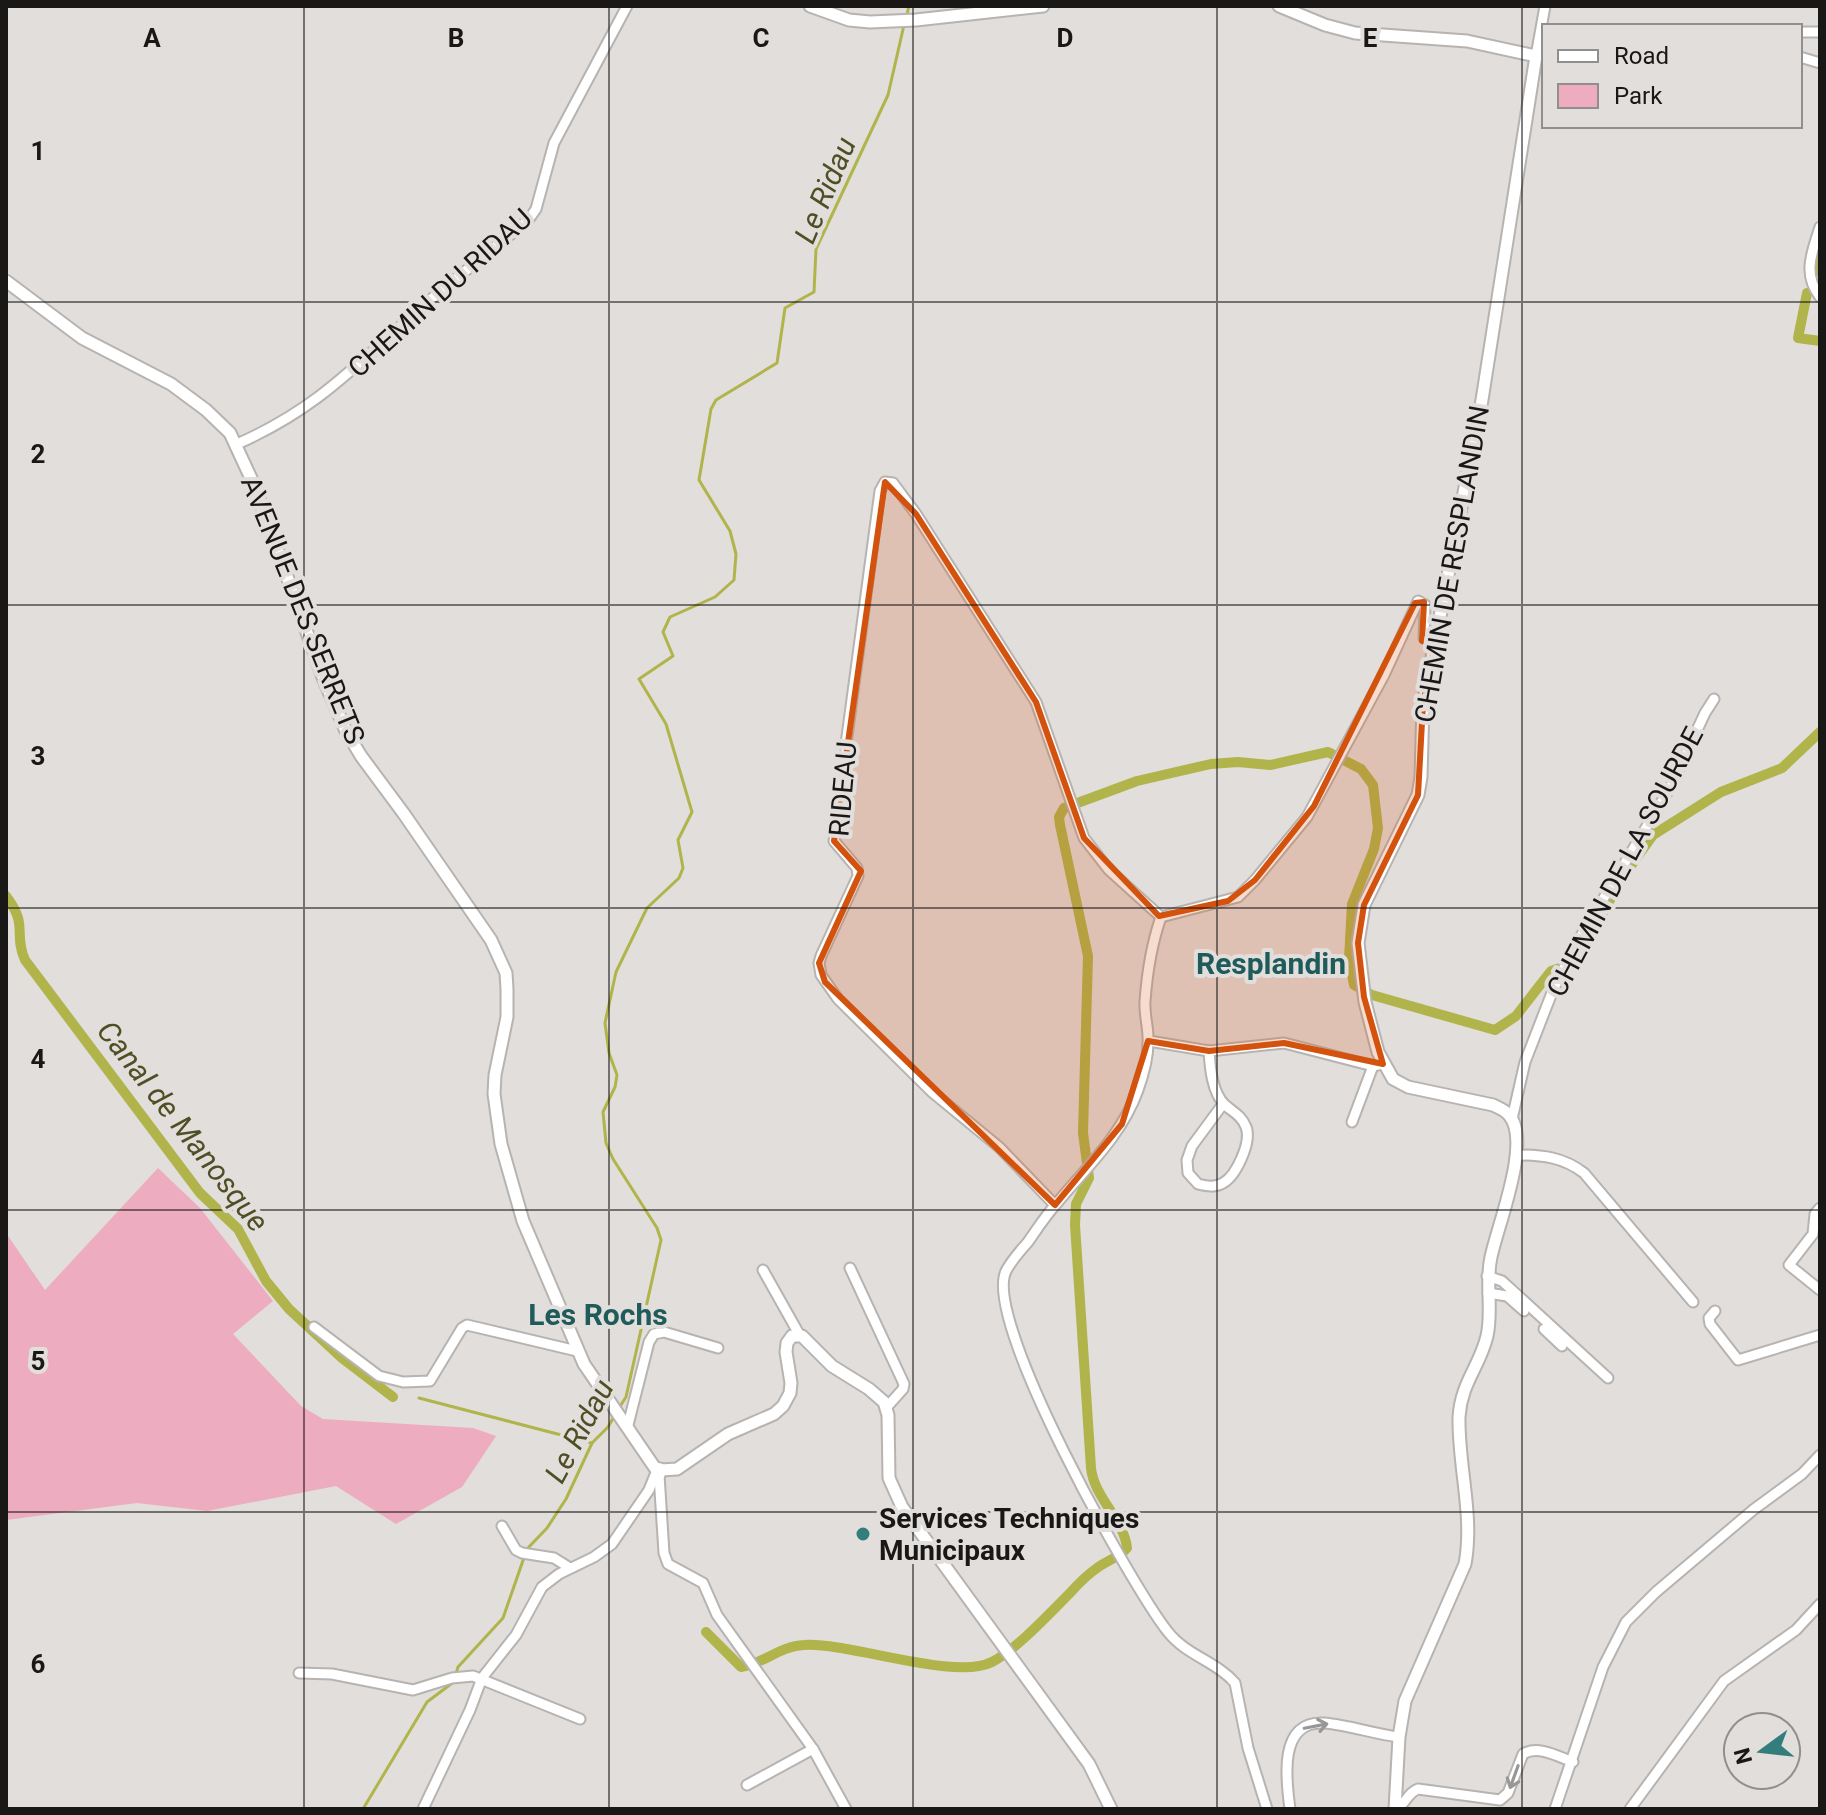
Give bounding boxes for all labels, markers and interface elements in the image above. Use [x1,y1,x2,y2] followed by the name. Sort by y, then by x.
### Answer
[143,23,161,53] text: A
[448,23,464,53] text: B
[752,23,770,53] text: C
[1057,23,1073,53] text: D
[1363,23,1378,53] text: E
[1542,24,1802,128] legend
[1614,42,1669,70] text: Road
[1614,82,1663,110] text: Park
[787,132,863,248] water label: Le Ridau
[31,136,45,166] text: 1
[341,202,539,384] street label: CHEMIN DU RIDAU
[1408,403,1496,725] street label: CHEMIN DE RESPLANDIN
[31,439,45,469] text: 2
[234,471,372,749] street label: AVENUE DES SERRETS
[1540,722,1710,1002] street label: CHEMIN DE LA SOURDE
[822,740,864,838] street label: RIDEAU
[31,741,45,771] text: 3
[1196,946,1346,981] district label: Resplandin
[90,1014,276,1238] water label: Canal de Manosque
[31,1044,46,1074] text: 4
[528,1297,668,1332] district label: Les Rochs
[31,1346,45,1376] text: 5
[537,1373,621,1489] water label: Le Ridau
[879,1502,1139,1567] place label: Services Techniques Municipaux
[854,1525,872,1543] marker: Services Techniques Municipaux
[31,1649,46,1679] text: 6
[1722,1711,1802,1791] north arrow
[1302,1718,1328,1733] one-way arrow
[1729,1745,1757,1767] text: N
[1506,1764,1520,1789] one-way arrow

